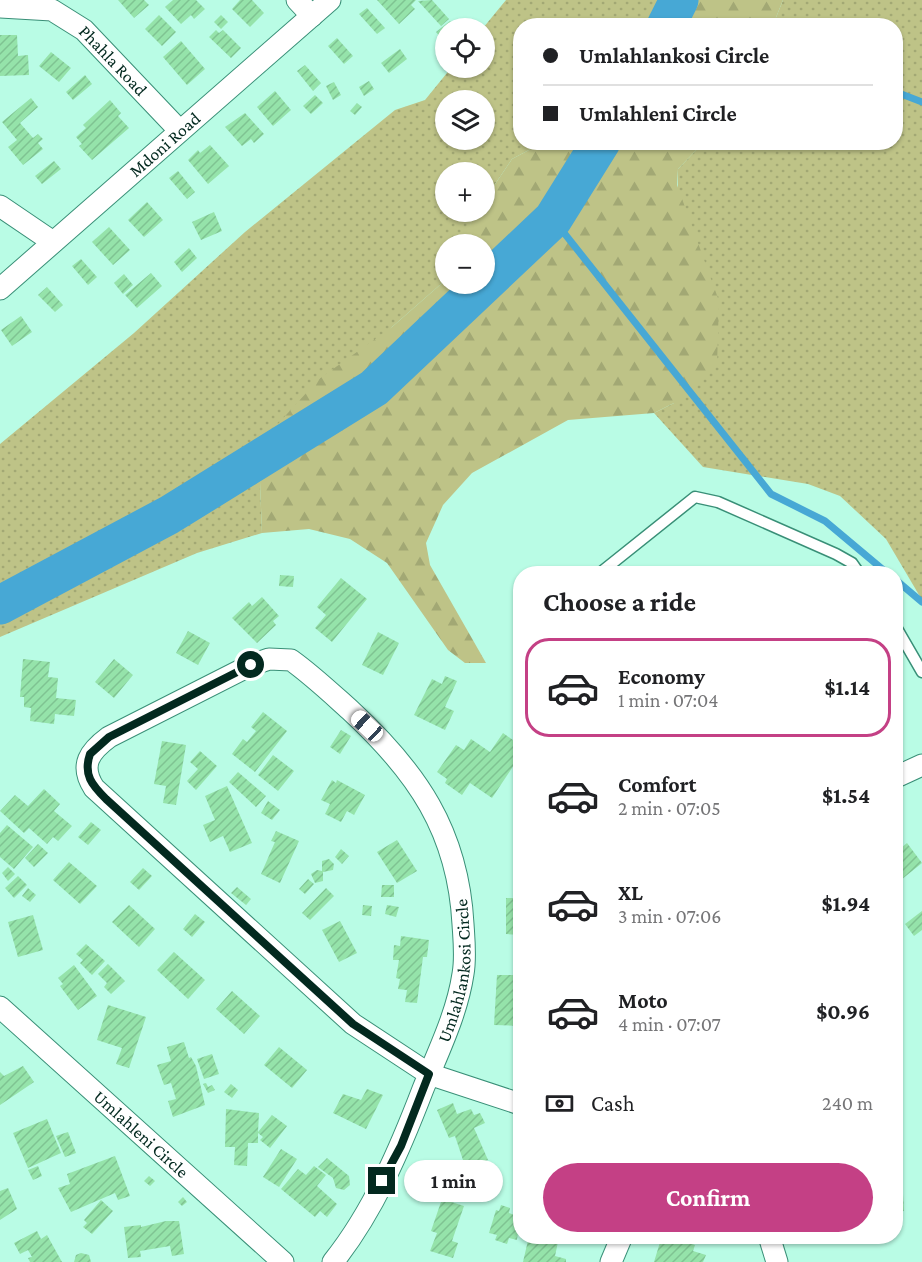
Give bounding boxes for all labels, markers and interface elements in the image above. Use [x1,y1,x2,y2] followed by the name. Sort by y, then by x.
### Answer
[435,18,495,294] map controls
[435,18,495,78] button: locate
[75,21,152,100] street label: Phahla Road
[579,43,769,68] text: Umlahlankosi Circle
[435,90,495,150] button: layers
[579,101,737,126] text: Umlahleni Circle
[125,108,205,181] street label: Mdoni Road
[435,162,495,222] button: +
[435,234,495,294] button: −
[543,587,696,617] text: Choose a ride
[237,651,264,678] route start
[546,661,600,715] icon: car
[618,664,705,689] text: Economy
[825,675,870,700] text: $1.14
[618,689,719,711] text: 1 min · 07:04
[348,707,386,745] car
[546,769,600,823] icon: car
[618,772,696,797] text: Comfort
[822,783,870,808] text: $1.54
[618,797,721,819] text: 2 min · 07:05
[546,877,600,931] icon: car
[618,880,643,905] text: XL
[821,891,870,916] text: $1.94
[434,898,475,1045] street label: Umlahlankosi Circle
[618,905,721,927] text: 3 min · 07:06
[546,985,600,1039] icon: car
[618,988,668,1013] text: Moto
[816,999,870,1024] text: $0.96
[618,1013,721,1035] text: 4 min · 07:07
[90,1086,193,1182] street label: Umlahleni Circle
[543,1087,576,1120] icon: cash
[591,1091,635,1116] text: Cash
[822,1092,873,1114] text: 240 m
[403,1160,502,1202] callout: 1 min
[543,1163,873,1232] button: Confirm
[368,1167,395,1194] route end
[431,1170,476,1192] text: 1 min

